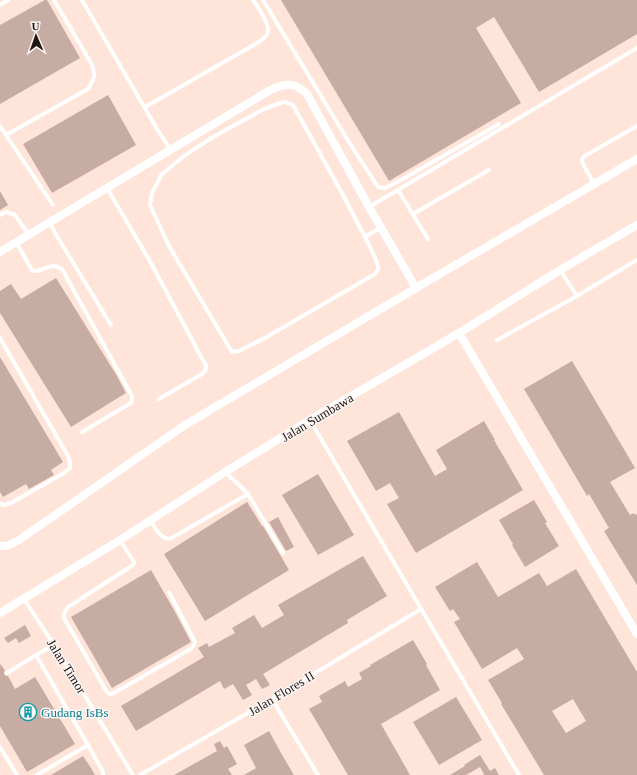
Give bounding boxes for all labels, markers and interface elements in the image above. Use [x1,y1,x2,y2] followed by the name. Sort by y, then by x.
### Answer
[16,16,56,56] north arrow
[31,20,40,32] text: U
[279,390,356,445] street label: Jalan Sumbawa
[44,636,90,697] street label: Jalan Timor
[246,668,317,719] street label: Jalan Flores II
[18,702,38,722] building icon: Gudang IsBs
[41,705,109,720] place label: Gudang IsBs

